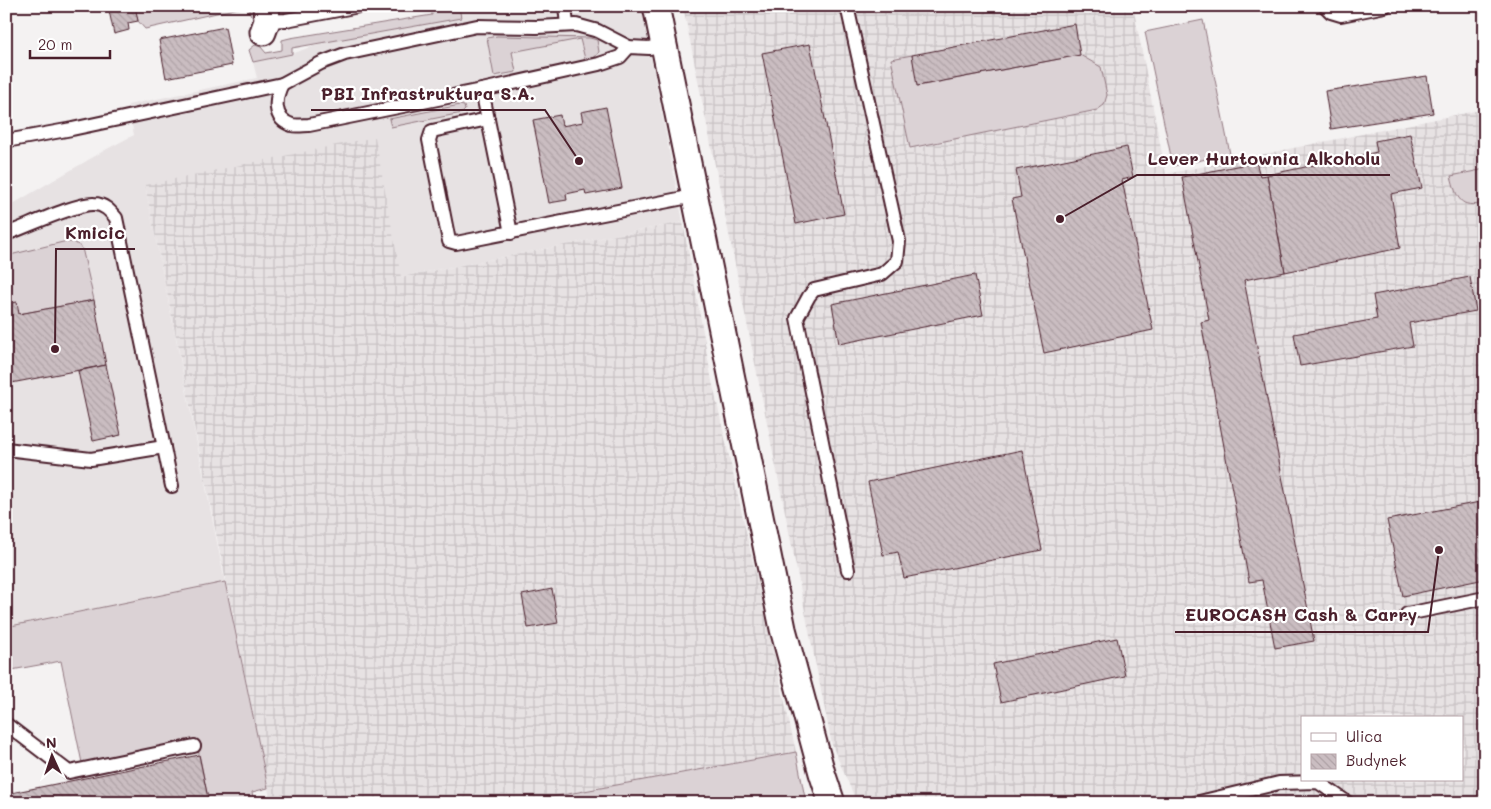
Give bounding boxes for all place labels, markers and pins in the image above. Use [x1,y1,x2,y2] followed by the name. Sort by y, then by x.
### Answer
[311,77,545,110] callout: PBI Infrastruktura S.A.
[1137,142,1390,175] callout: Lever Hurtownia Alkoholu
[56,216,135,249] callout: Kmicic
[1175,599,1428,632] callout: EUROCASH Cash & Carry

